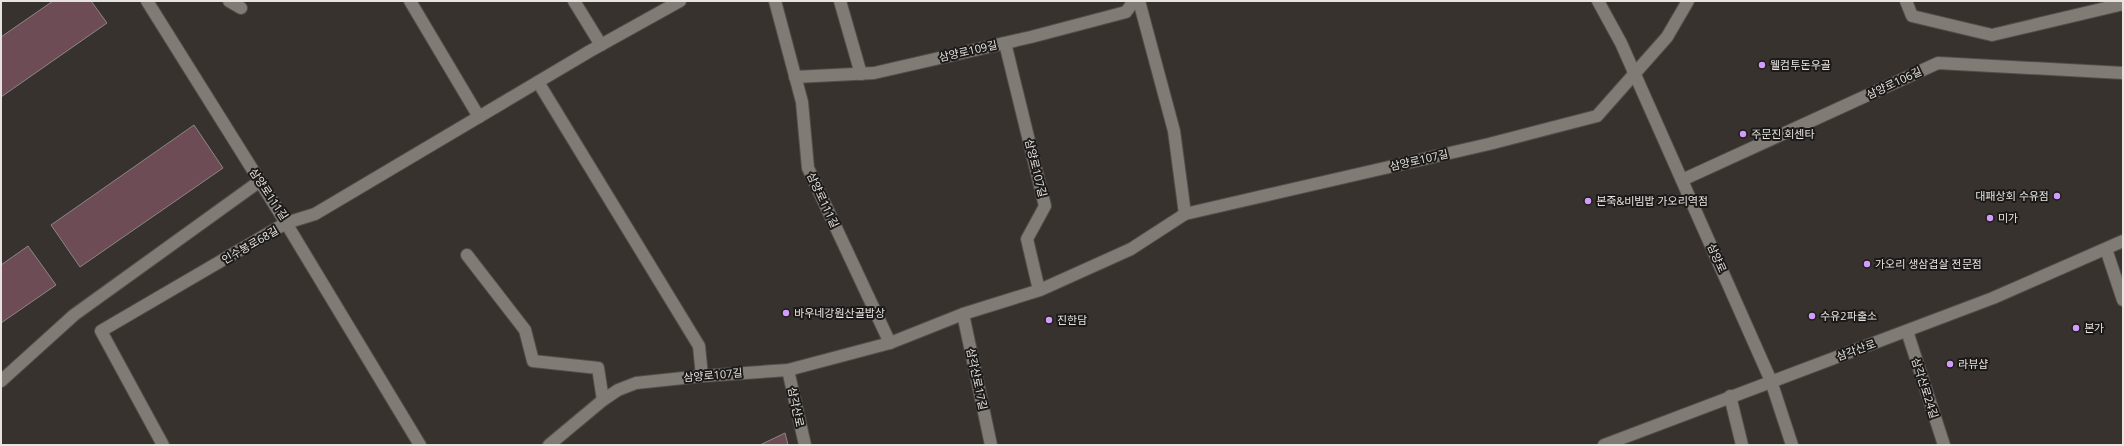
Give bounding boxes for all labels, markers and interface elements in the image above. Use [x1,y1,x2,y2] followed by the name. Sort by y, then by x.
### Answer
[937,37,998,64] street label: 삼양로109길
[1770,57,1831,72] place label: 웰컴투돈우골
[1757,60,1767,70] marker: 웰컴투돈우골
[1864,63,1924,102] street label: 삼양로106길
[1751,126,1815,141] place label: 주문진 회센타
[1738,129,1748,139] marker: 주문진 회센타
[1022,137,1051,198] street label: 삼양로107길
[1388,146,1449,173] street label: 삼양로107길
[247,165,292,223] street label: 삼양로111길
[804,170,843,230] street label: 삼양로111길
[1975,188,2049,203] place label: 대패상회 수유점
[2052,191,2062,201] marker: 대패상회 수유점
[1596,193,1708,208] place label: 본죽&비빔밥 가오리역점
[1583,196,1593,206] marker: 본죽&비빔밥 가오리역점
[1998,210,2018,225] place label: 미가
[1985,213,1995,223] marker: 미가
[219,222,281,267] street label: 인수봉로68길
[1704,241,1730,275] street label: 삼양로
[1875,256,1982,271] place label: 가오리 생삼겹살 전문점
[1862,259,1872,269] marker: 가오리 생삼겹살 전문점
[794,305,885,320] place label: 바우네강원산골밥상
[781,308,791,318] marker: 바우네강원산골밥상
[1820,308,1877,323] place label: 수유2파출소
[1807,311,1817,321] marker: 수유2파출소
[1057,312,1087,327] place label: 진한담
[1044,315,1054,325] marker: 진한담
[2084,320,2104,335] place label: 본가
[2071,323,2081,333] marker: 본가
[1834,336,1877,364] street label: 삼각산로
[964,346,991,411] street label: 삼각산로17길
[1909,355,1942,420] street label: 삼각산로24길
[1958,356,1988,371] place label: 라뷰샵
[1945,359,1955,369] marker: 라뷰샵
[683,364,743,385] street label: 삼양로107길
[785,386,808,428] street label: 삼각산로

